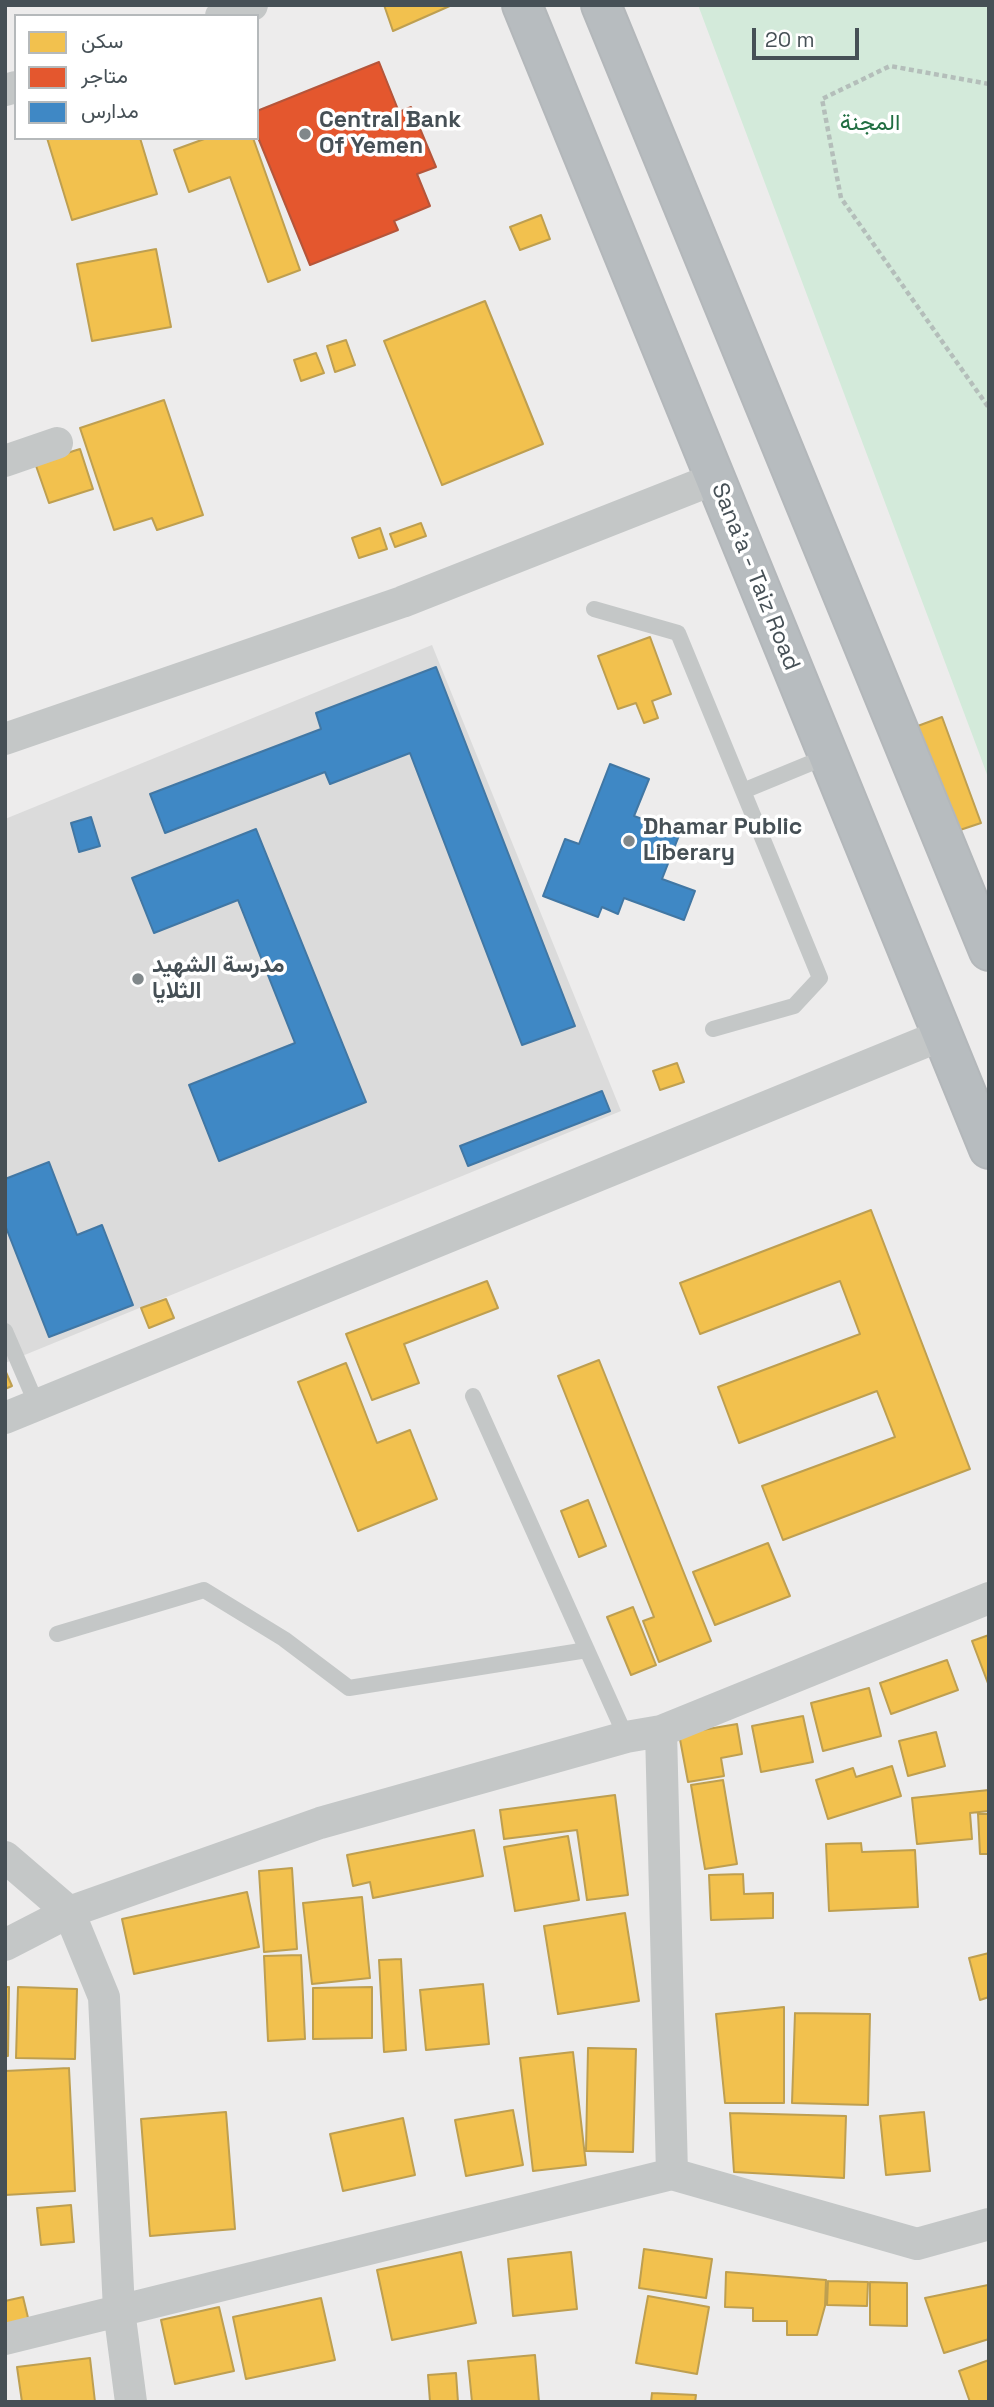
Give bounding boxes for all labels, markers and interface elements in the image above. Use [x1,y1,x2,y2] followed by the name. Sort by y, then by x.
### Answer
[14,14,259,140] legend
[756,14,863,58] scale bar
[765,26,815,53] text: 20 m
[81,27,123,54] text: سكن
[81,62,128,89] text: متاجر
[81,97,139,124] text: مدارس
[319,107,461,161] place label: Central Bank Of Yemen
[840,110,900,138] park label: المجنة
[297,126,313,142] marker: Central Bank Of Yemen
[705,479,805,675] street label: Sana'a - Taiz Road
[643,814,802,868] place label: Dhamar Public Liberary
[621,833,637,849] marker: Dhamar Public Liberary
[152,952,284,1006] place label: مدرسة الشهيد الثلايا
[130,971,146,987] marker: مدرسة الشهيد الثلايا

